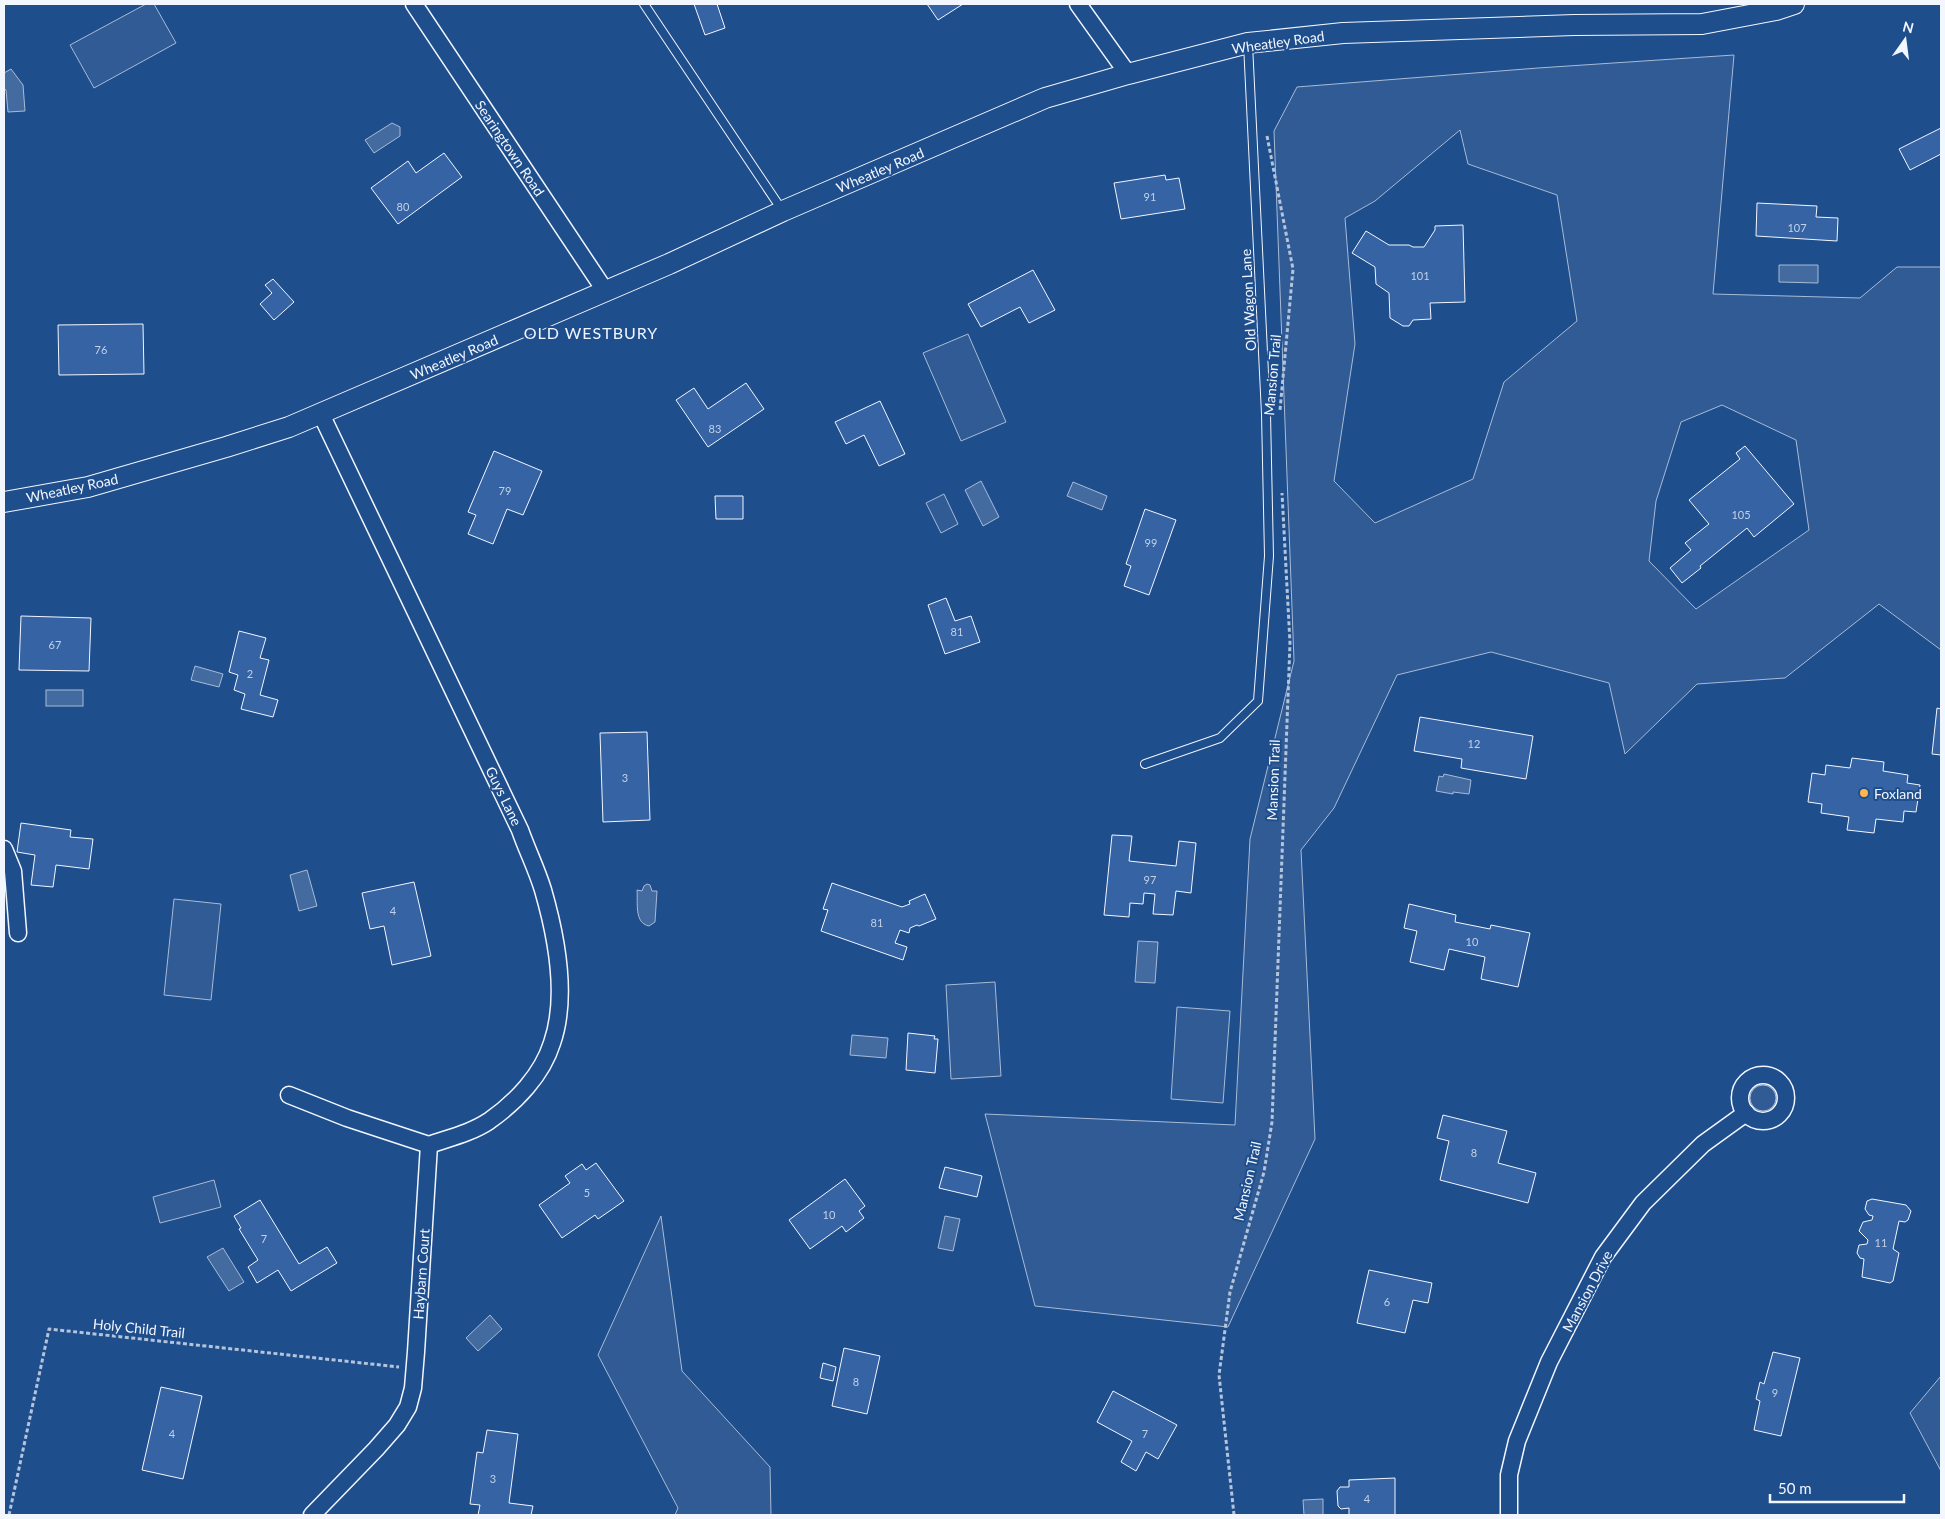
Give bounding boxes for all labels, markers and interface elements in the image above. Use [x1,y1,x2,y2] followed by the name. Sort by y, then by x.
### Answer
[1880,15,1930,65] north arrow
[1901,17,1916,36] text: N
[1230,27,1326,57] street label: Wheatley Road
[472,97,548,199] street label: Searingtown Road
[834,144,926,196] street label: Wheatley Road
[1144,190,1156,203] house number: 91
[397,200,410,213] house number: 80
[1787,221,1807,234] house number: 107
[1237,249,1259,351] street label: Old Wagon Lane
[1410,269,1430,282] house number: 101
[524,323,658,342] district label: OLD WESTBURY
[408,331,500,383] street label: Wheatley Road
[1260,334,1284,416] street label: Mansion Trail
[95,343,107,356] house number: 76
[709,422,721,435] house number: 83
[24,470,120,506] street label: Wheatley Road
[499,484,511,497] house number: 79
[1731,508,1751,521] house number: 105
[1145,536,1157,549] house number: 99
[951,625,963,638] house number: 81
[49,638,61,651] house number: 67
[247,667,253,680] house number: 2
[1468,737,1480,750] house number: 12
[1263,739,1283,821] street label: Mansion Trail
[482,764,526,828] street label: Guys Lane
[622,771,628,784] house number: 3
[1874,785,1922,802] place label: Foxland
[1858,787,1870,799] marker: Foxland
[1144,873,1156,886] house number: 97
[390,904,397,917] house number: 4
[871,916,883,929] house number: 81
[1466,935,1479,948] house number: 10
[1230,1140,1264,1222] street label: Mansion Trail
[1471,1146,1477,1159] house number: 8
[584,1186,590,1199] house number: 5
[823,1208,836,1221] house number: 10
[409,1228,433,1320] street label: Haybarn Court
[261,1232,267,1245] house number: 7
[1875,1236,1887,1249] house number: 11
[1558,1247,1616,1335] street label: Mansion Drive
[1384,1295,1390,1308] house number: 6
[92,1315,186,1341] street label: Holy Child Trail
[853,1375,859,1388] house number: 8
[1772,1386,1778,1399] house number: 9
[169,1427,176,1440] house number: 4
[1142,1427,1148,1440] house number: 7
[490,1472,496,1485] house number: 3
[1770,1472,1904,1504] scale bar
[1778,1479,1812,1497] text: 50 m
[1364,1492,1371,1505] house number: 4

